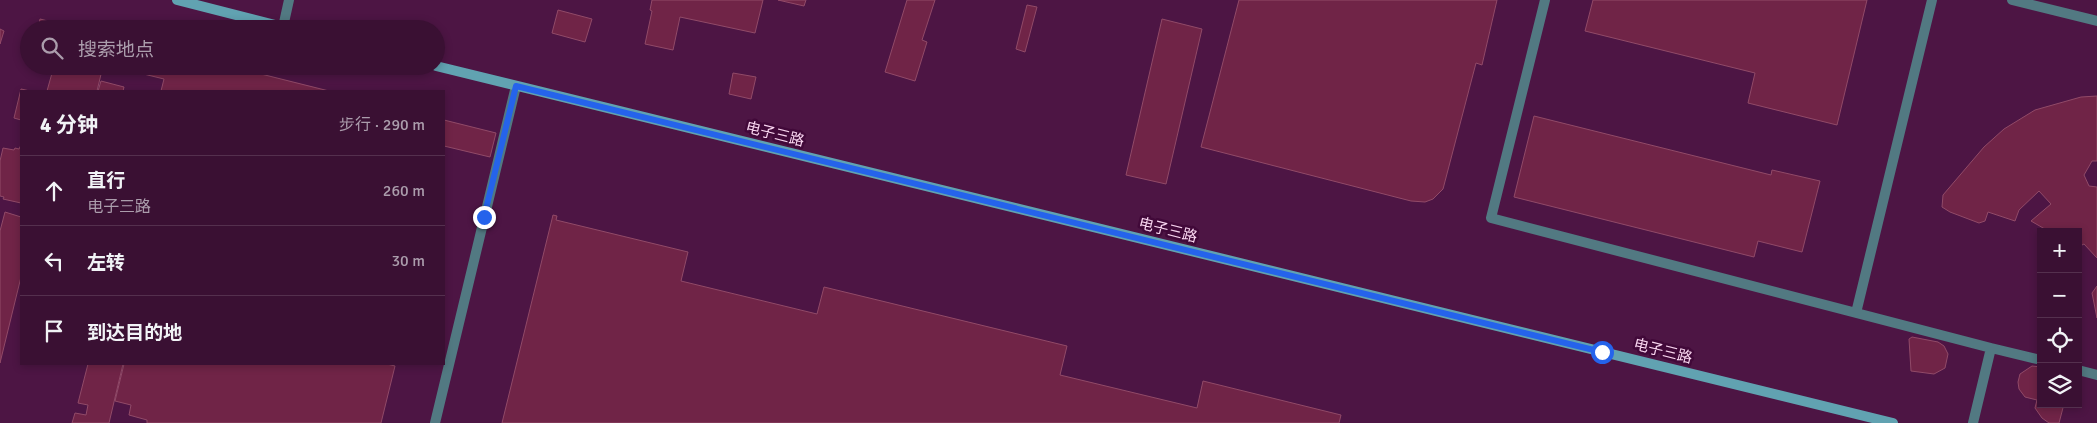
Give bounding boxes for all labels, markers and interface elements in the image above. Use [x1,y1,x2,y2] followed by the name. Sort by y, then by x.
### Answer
[20,20,445,75] search box
[38,34,66,62] icon: search
[78,38,154,62] text: 搜索地点
[40,112,98,138] text: 4 分钟
[339,115,425,135] text: 步行 · 290 m
[744,118,806,150] street label: 电子三路
[87,169,125,193] text: 直行
[40,177,68,205] icon: ahead
[383,181,425,201] text: 260 m
[87,197,151,217] text: 电子三路
[473,206,496,229] route end
[1137,214,1199,246] street label: 电子三路
[2037,228,2082,408] map controls
[2037,228,2082,273] button: +
[40,247,68,275] icon: left
[87,251,125,275] text: 左转
[391,251,425,271] text: 30 m
[2037,273,2082,318] button: −
[40,317,68,345] icon: arrive
[2037,318,2082,363] button: locate
[87,321,182,345] text: 到达目的地
[1632,335,1694,367] street label: 电子三路
[1591,341,1614,364] route start
[2037,363,2082,408] button: layers

